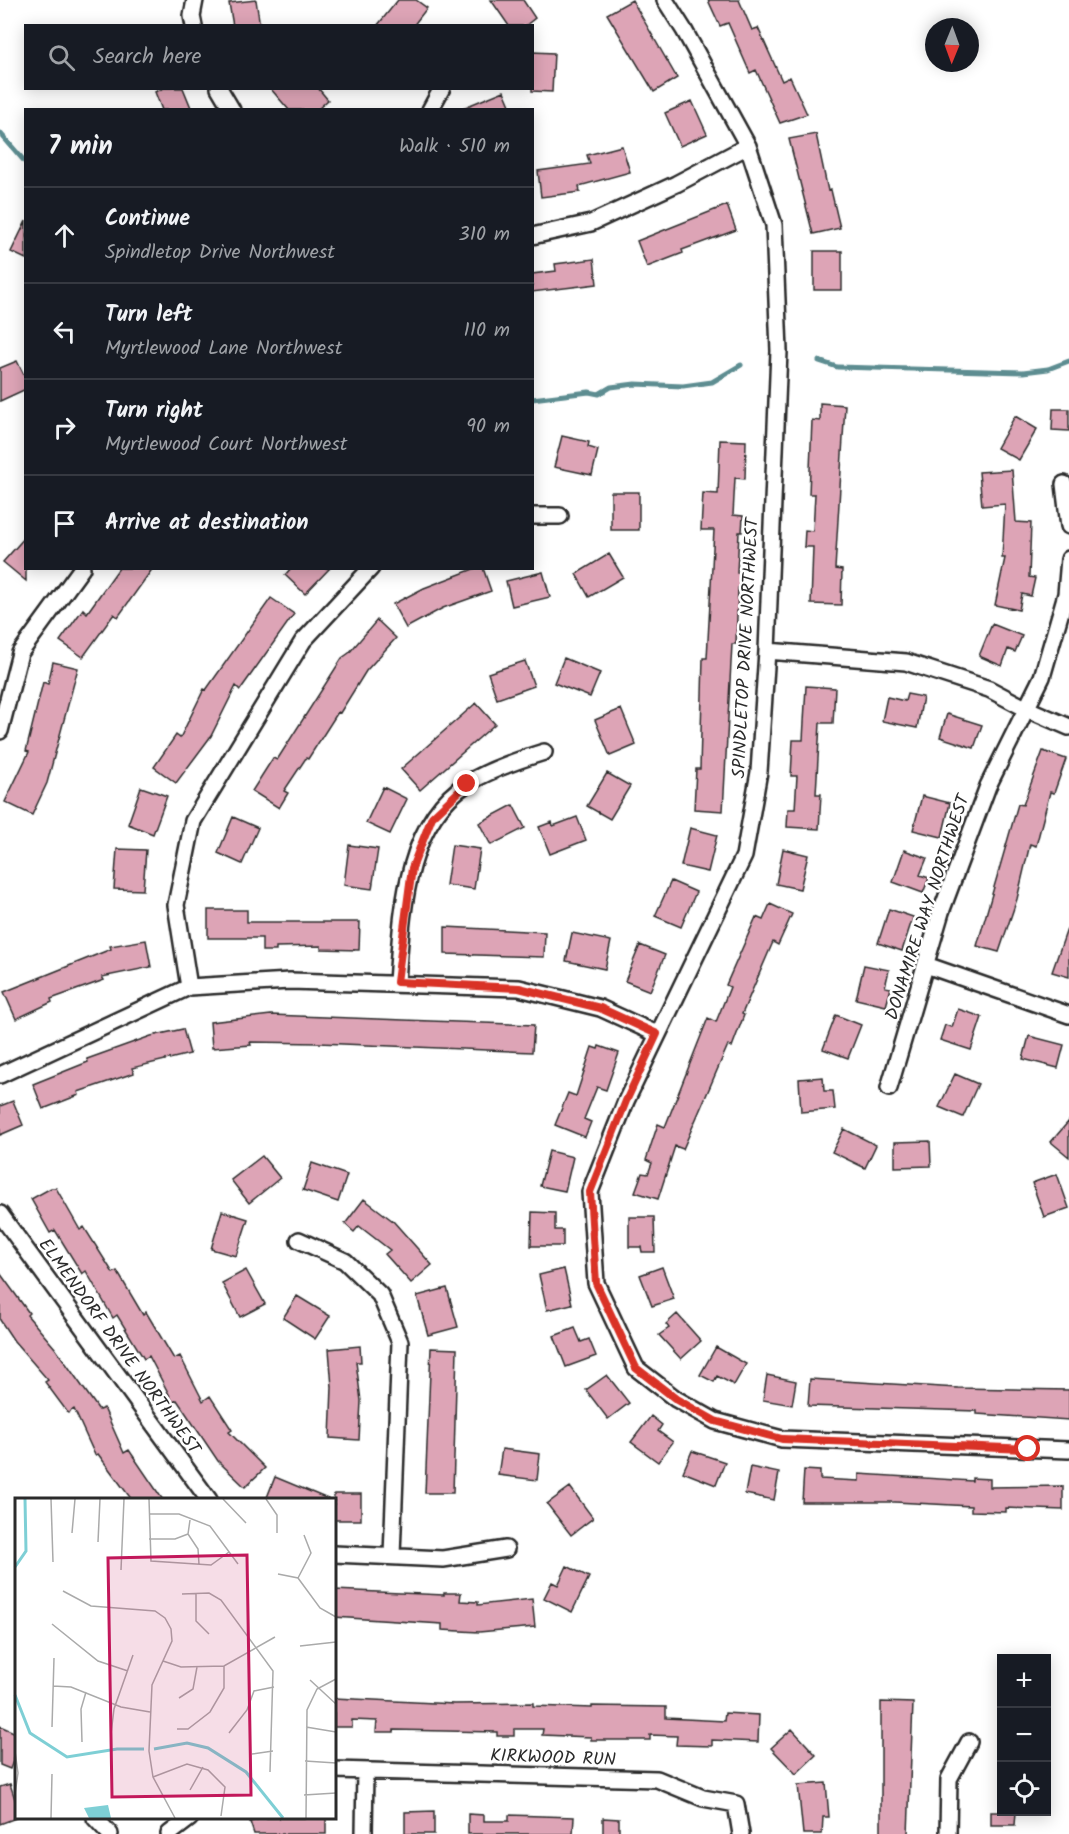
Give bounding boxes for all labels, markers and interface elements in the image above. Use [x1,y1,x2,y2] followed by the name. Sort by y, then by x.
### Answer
[925,18,979,72] north arrow
[24,24,534,90] search box
[93,40,201,75] text: Search here
[45,41,78,74] icon: search
[48,126,113,168] text: 7 min
[399,131,510,163] text: Walk · 510 m
[105,202,190,237] text: Continue
[48,219,81,252] icon: ahead
[458,219,510,251] text: 310 m
[105,237,335,269] text: Spindletop Drive Northwest
[105,298,192,333] text: Turn left
[48,315,81,348] icon: left
[464,315,510,347] text: 110 m
[105,333,342,365] text: Myrtlewood Lane Northwest
[105,394,203,429] text: Turn right
[48,411,81,444] icon: right
[466,411,510,443] text: 90 m
[105,429,347,461] text: Myrtlewood Court Northwest
[105,506,308,541] text: Arrive at destination
[48,507,81,540] icon: arrive
[725,516,768,779] street label: SPINDLETOP DRIVE NORTHWEST
[453,770,479,796] route end
[878,790,979,1024] street label: DONAMIRE WAY NORTHWEST
[30,1233,208,1462] street label: ELMENDORF DRIVE NORTHWEST
[1014,1435,1040,1461] route start
[15,1498,336,1819] inset map
[997,1654,1051,1816] map controls
[997,1654,1051,1708] button: +
[997,1708,1051,1762] button: −
[490,1742,616,1775] street label: KIRKWOOD RUN
[997,1762,1051,1816] button: locate

